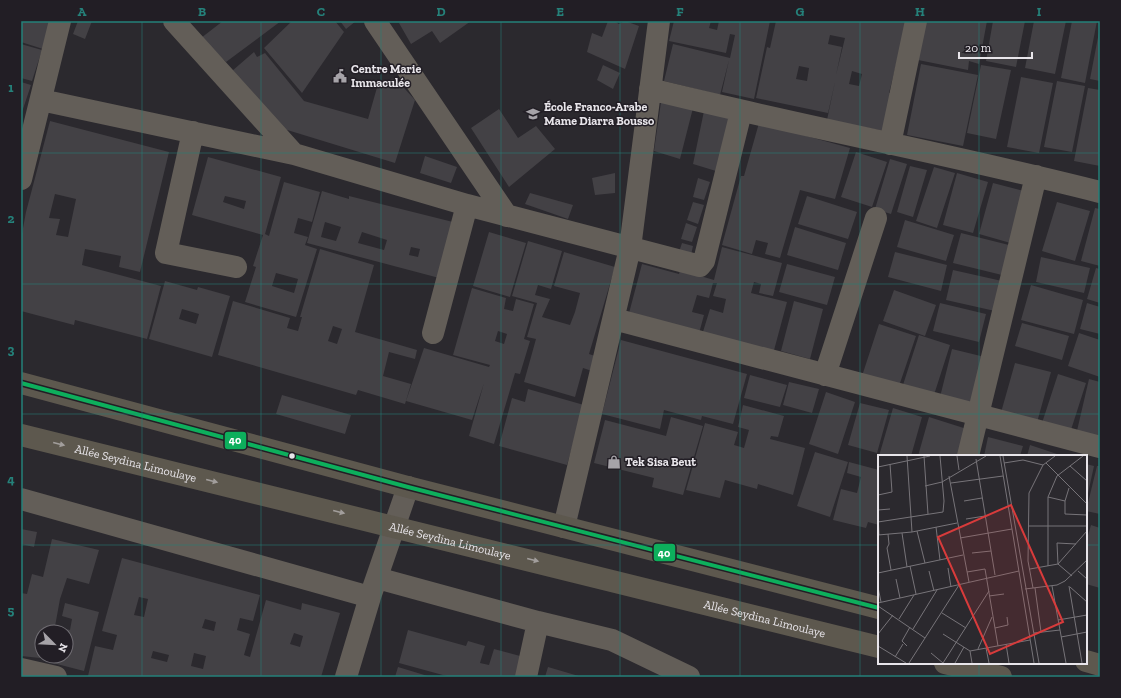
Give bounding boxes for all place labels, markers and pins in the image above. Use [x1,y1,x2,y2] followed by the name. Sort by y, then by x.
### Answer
[351,62,421,90] place label: Centre Marie Immaculée
[332,68,348,84] public building icon: Centre Marie Immaculée
[544,100,655,128] place label: École Franco-Arabe Mame Diarra Bousso
[525,106,541,122] school or university icon: École Franco-Arabe Mame Diarra Bousso
[287,451,297,461] unlabelled marker
[606,454,622,470] shop icon: Tek Sisa Beut
[625,455,696,469] place label: Tek Sisa Beut

